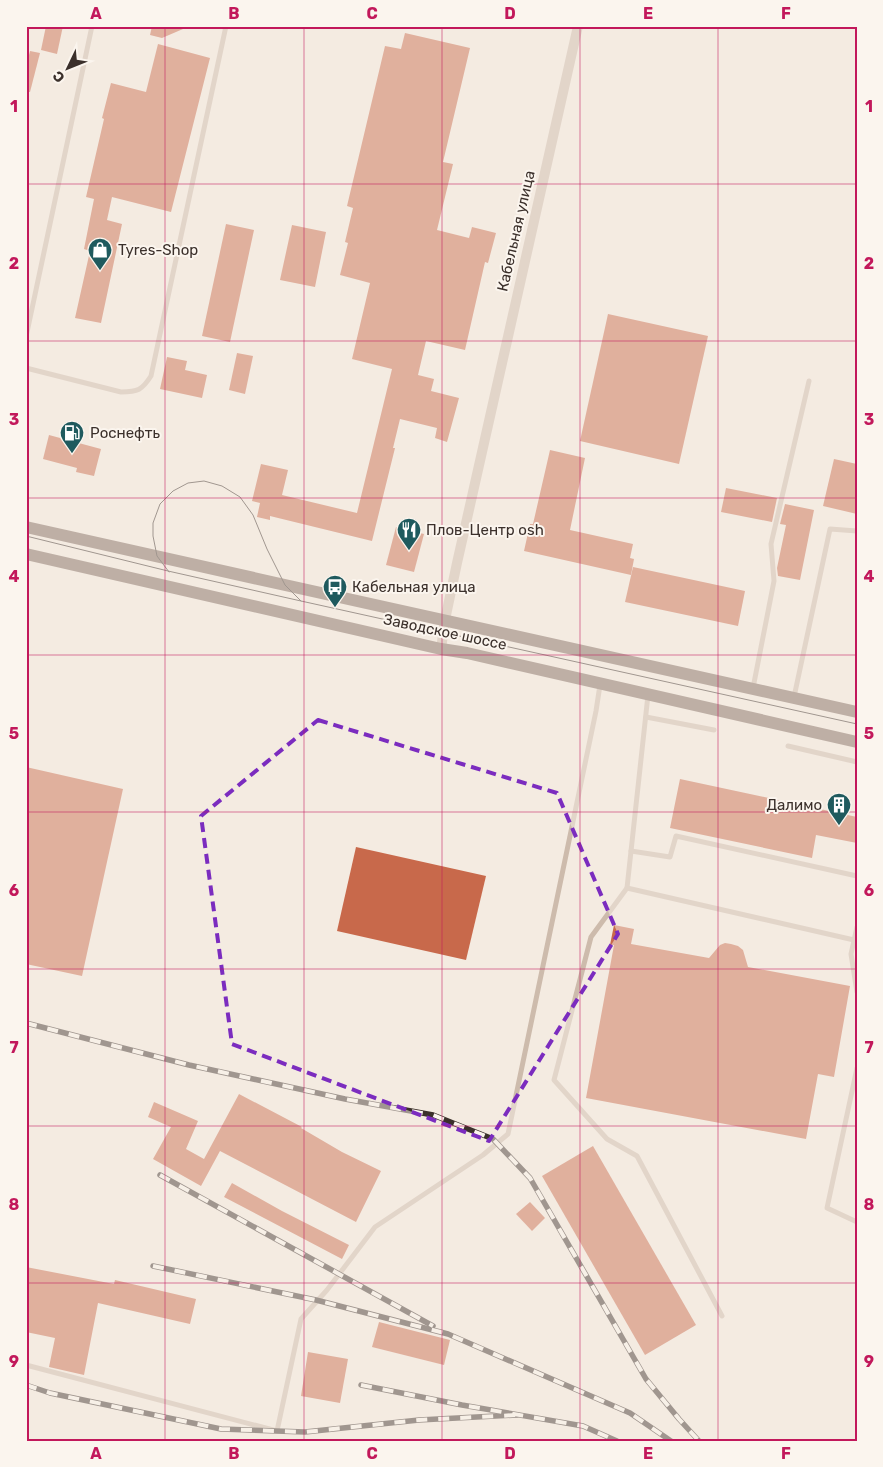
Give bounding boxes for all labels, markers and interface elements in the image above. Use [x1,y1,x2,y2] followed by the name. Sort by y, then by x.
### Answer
[90,4,102,23] text: A
[228,4,240,23] text: B
[366,4,378,23] text: C
[504,4,516,23] text: D
[643,4,653,23] text: E
[781,4,791,23] text: F
[42,42,92,92] north arrow
[49,67,68,86] text: С
[10,97,18,116] text: 1
[865,97,873,116] text: 1
[493,169,539,293] street label: Кабельная улица
[87,237,113,271] shop icon: Tyres-Shop
[118,241,198,259] place label: Tyres-Shop
[9,254,19,273] text: 2
[864,254,874,273] text: 2
[9,410,19,429] text: 3
[864,410,874,429] text: 3
[59,420,85,454] fuel station icon: Роснефть
[90,424,160,442] place label: Роснефть
[396,517,422,551] restaurant icon: Плов-Центр osh
[426,521,544,539] place label: Плов-Центр osh
[9,567,20,586] text: 4
[864,567,875,586] text: 4
[322,574,348,608] bus stop icon: Кабельная улица
[352,578,476,596] place label: Кабельная улица
[382,610,508,654] street label: Заводское шоссе
[9,724,19,743] text: 5
[864,724,874,743] text: 5
[826,792,852,826] building icon: Далимо
[766,796,822,814] place label: Далимо
[9,881,19,900] text: 6
[864,881,874,900] text: 6
[9,1038,19,1057] text: 7
[864,1038,874,1057] text: 7
[9,1195,20,1214] text: 8
[864,1195,875,1214] text: 8
[9,1352,19,1371] text: 9
[864,1352,874,1371] text: 9
[90,1444,102,1463] text: A
[228,1444,240,1463] text: B
[366,1444,378,1463] text: C
[504,1444,516,1463] text: D
[643,1444,653,1463] text: E
[781,1444,791,1463] text: F

